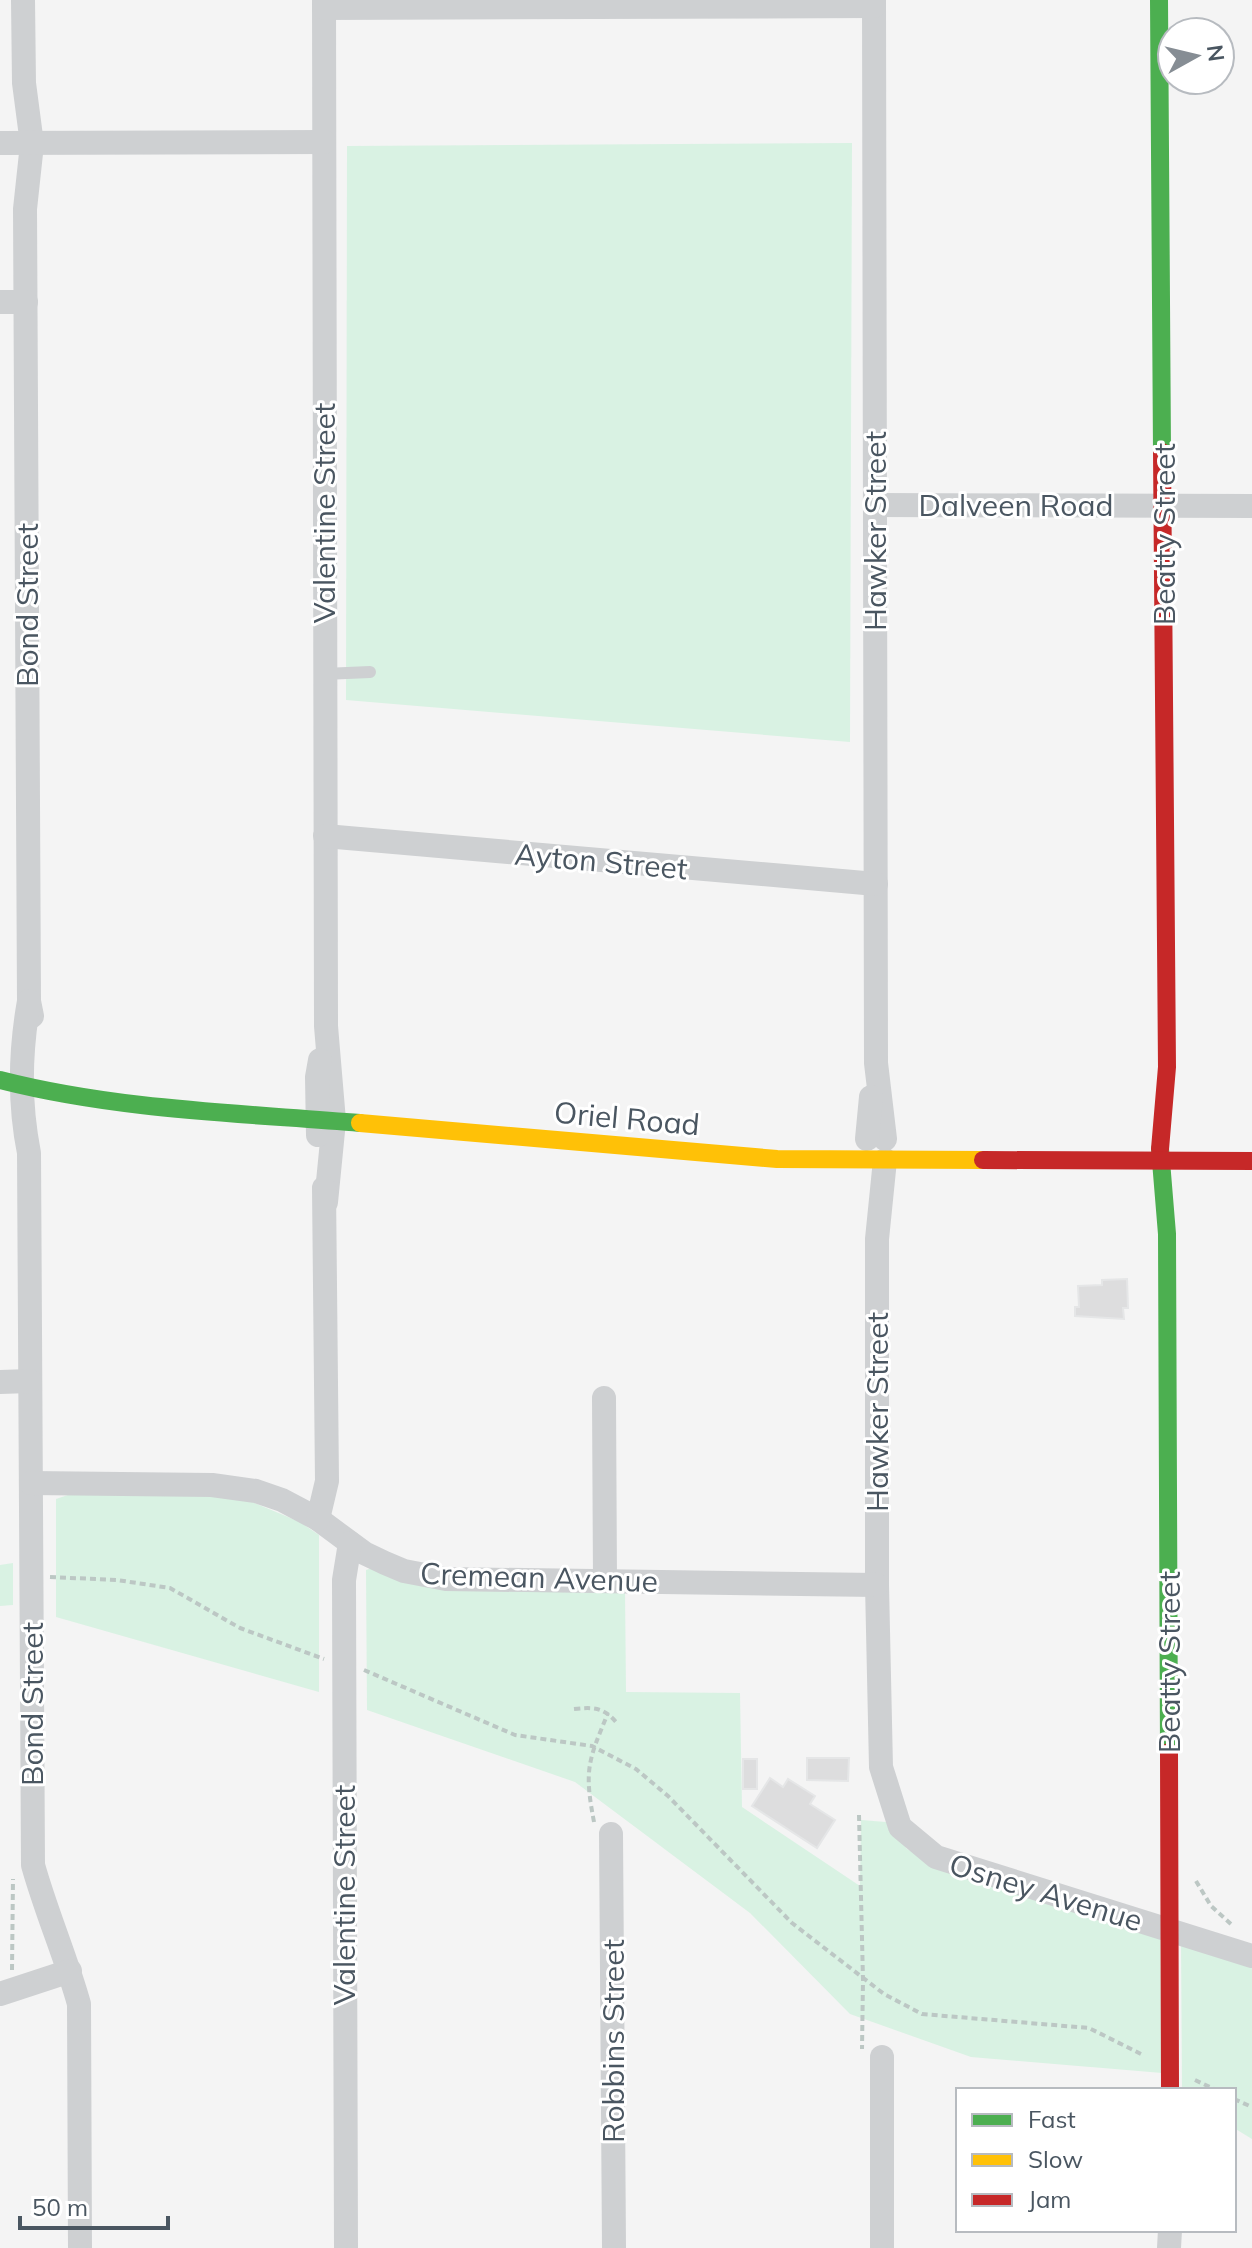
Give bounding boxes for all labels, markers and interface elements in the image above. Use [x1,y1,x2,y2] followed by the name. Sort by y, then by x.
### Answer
[1156,16,1236,96] north arrow
[1201,43,1231,63] text: N
[305,403,343,623] street label: Valentine Street
[856,431,894,631] street label: Hawker Street
[1145,443,1183,625] street label: Beatty Street
[919,486,1113,524] street label: Dalveen Road
[8,523,46,687] street label: Bond Street
[513,835,689,887] street label: Ayton Street
[553,1093,701,1143] street label: Oriel Road
[858,1312,896,1512] street label: Hawker Street
[419,1554,659,1600] street label: Cremean Avenue
[1150,1571,1188,1753] street label: Beatty Street
[13,1622,51,1786] street label: Bond Street
[325,1785,363,2005] street label: Valentine Street
[945,1845,1147,1939] street label: Osney Avenue
[594,1939,632,2143] street label: Robbins Street
[956,2088,1236,2232] legend
[1028,2104,1076,2134] text: Fast
[1028,2144,1083,2174] text: Slow
[20,2180,168,2230] scale bar
[1028,2184,1071,2214] text: Jam
[32,2192,88,2222] text: 50 m

